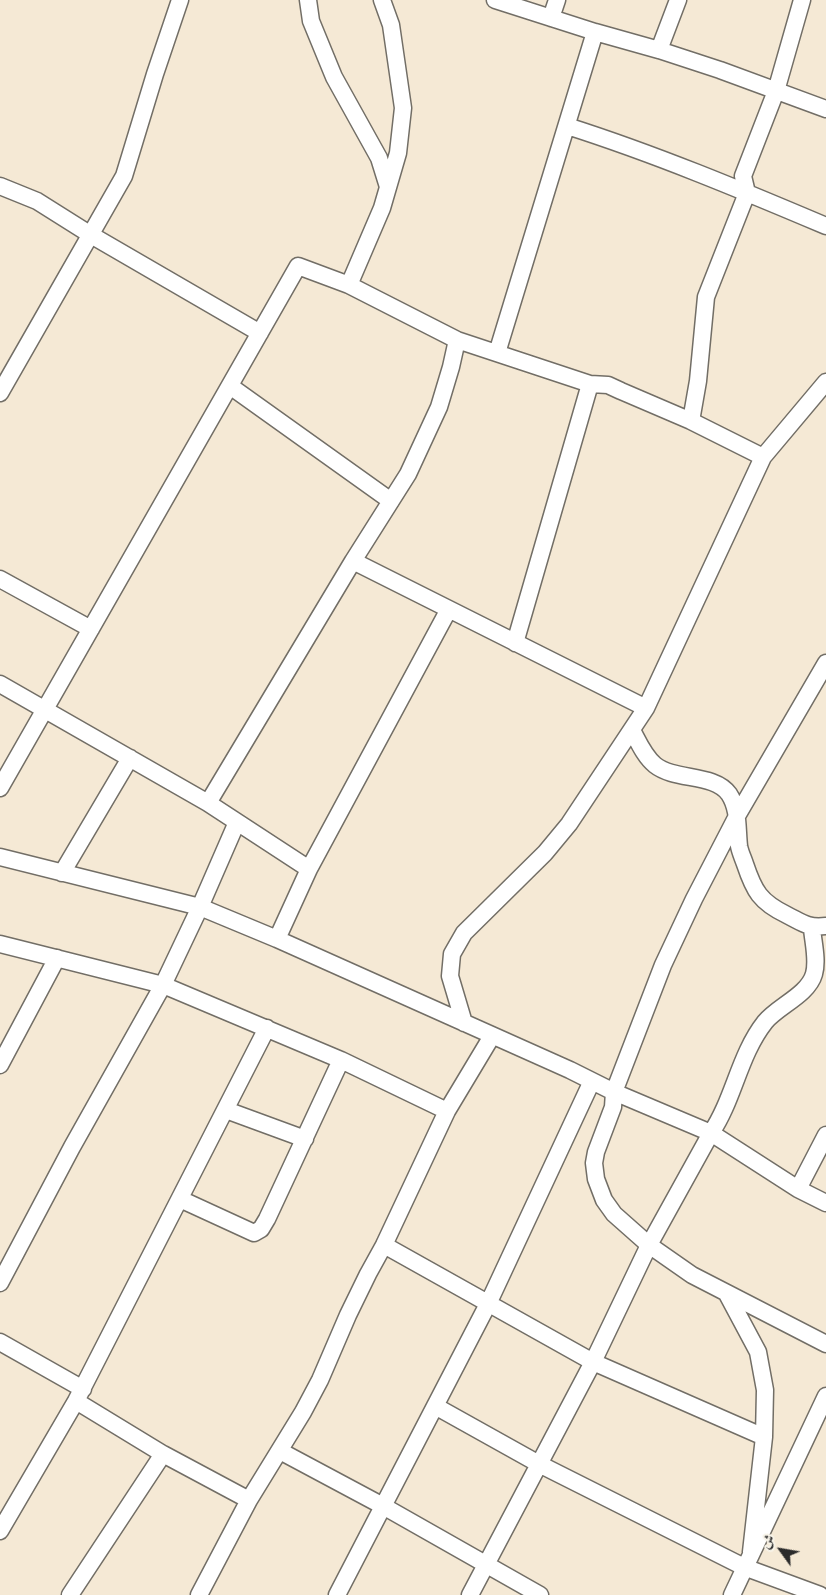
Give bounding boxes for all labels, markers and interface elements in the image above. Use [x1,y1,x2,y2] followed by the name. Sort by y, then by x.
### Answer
[756,1525,806,1575] north arrow
[757,1531,780,1553] text: ش

